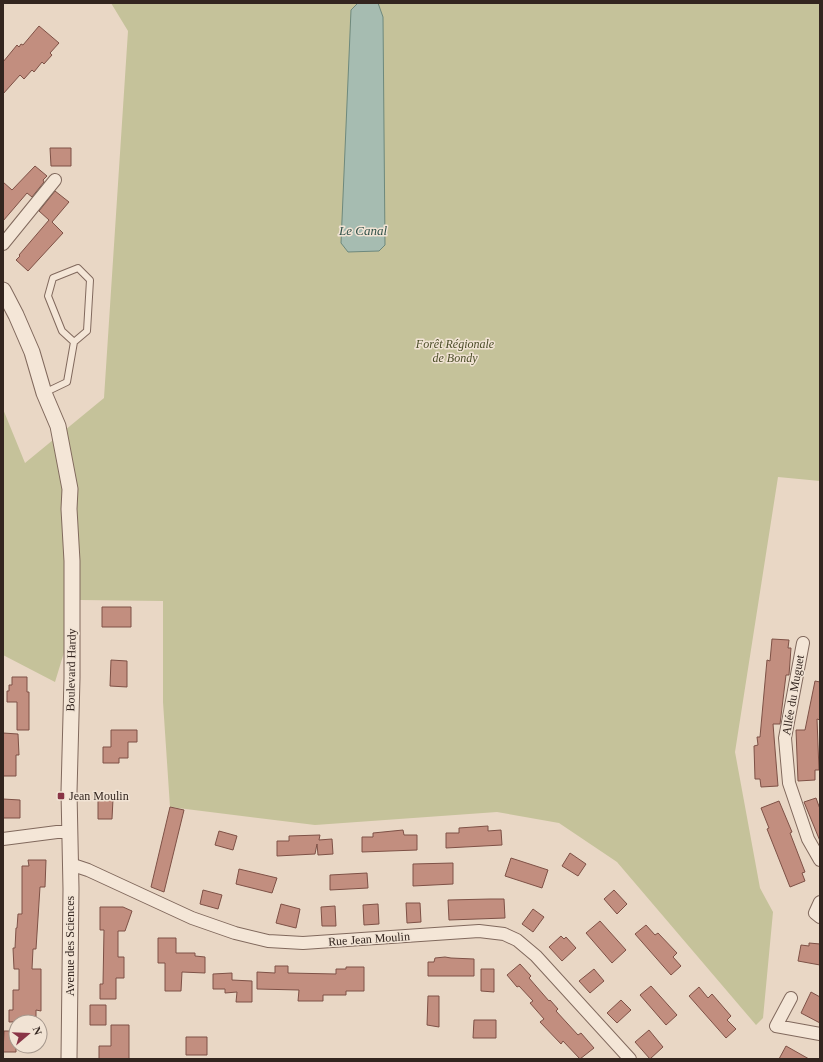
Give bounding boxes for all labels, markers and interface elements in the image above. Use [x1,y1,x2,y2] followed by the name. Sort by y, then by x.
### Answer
[338,223,387,238] water label: Le Canal
[415,337,495,365] park label: Forêt Régionale de Bondy
[63,628,79,712] street label: Boulevard Hardy
[779,653,807,736] street label: Allée du Muguet
[69,789,129,803] place label: Jean Moulin
[56,791,66,801] marker: Jean Moulin
[63,895,77,996] street label: Avenue des Sciences
[328,929,410,949] street label: Rue Jean Moulin
[8,1014,48,1054] north arrow
[30,1025,44,1037] text: N

